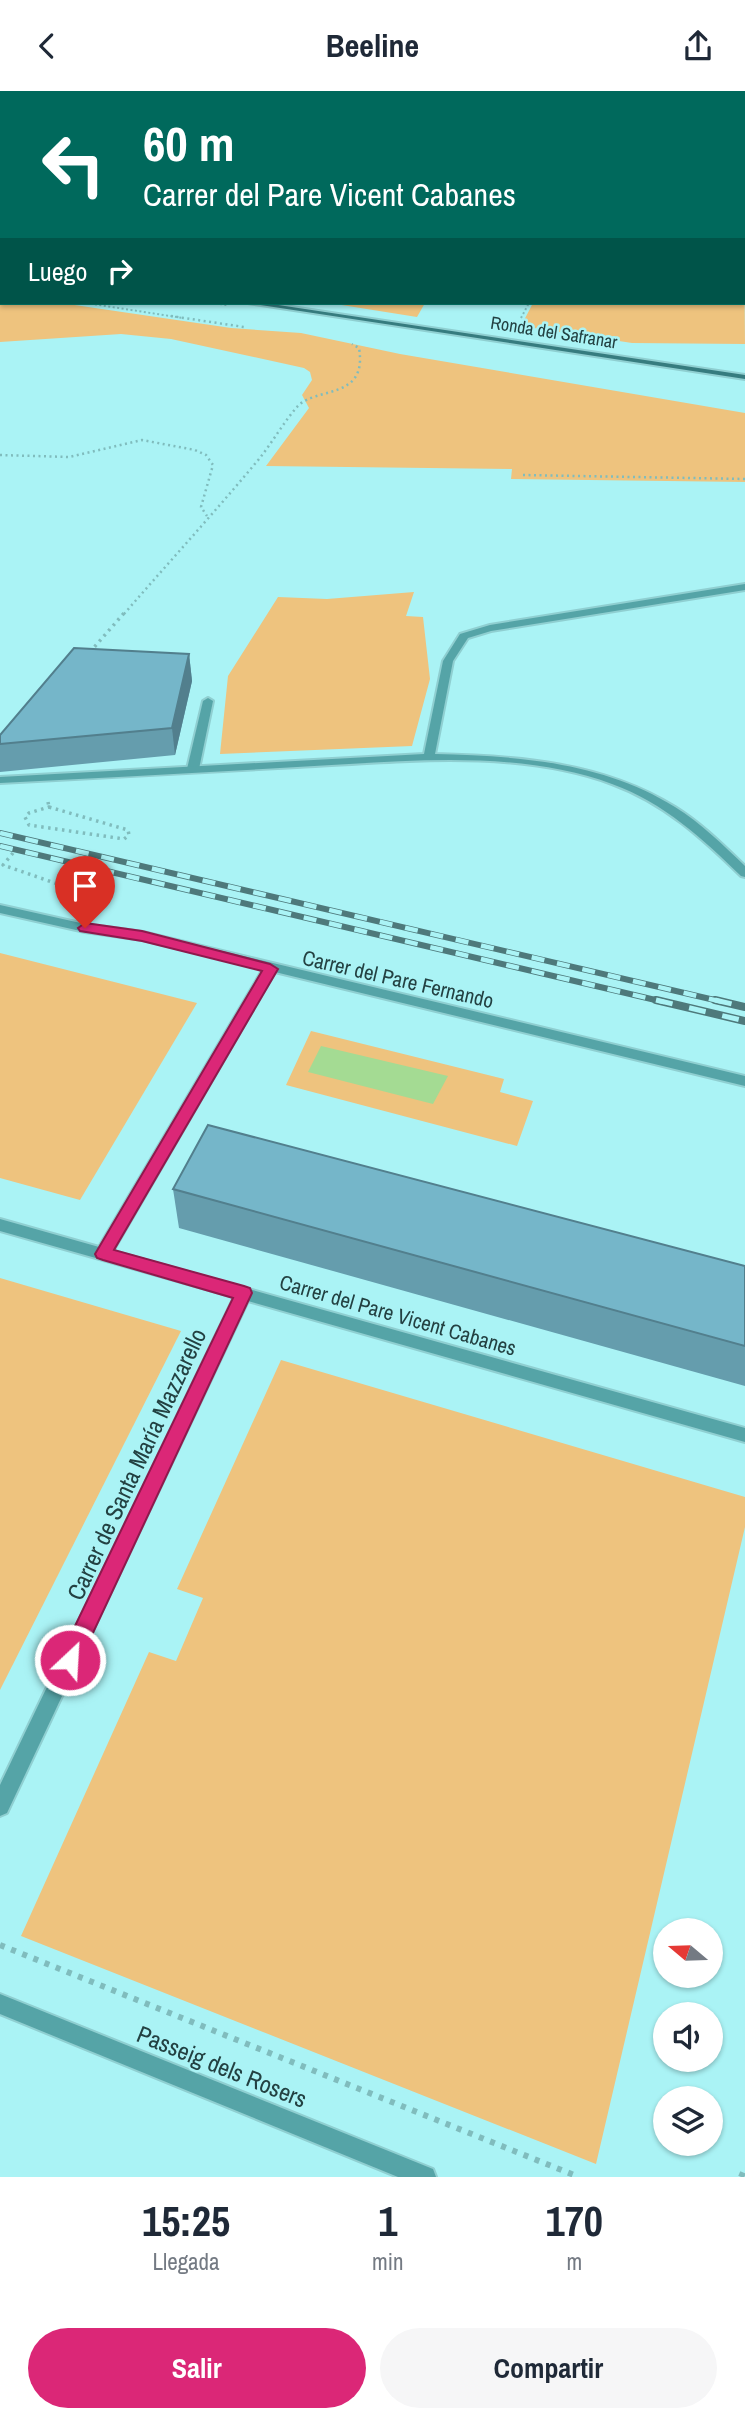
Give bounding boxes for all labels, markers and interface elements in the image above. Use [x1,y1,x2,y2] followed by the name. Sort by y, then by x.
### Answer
[326,24,419,67] text: Beeline
[28,27,66,65] icon: back
[679,27,717,65] icon: share
[143,110,235,176] text: 60 m
[28,119,119,210] icon: left
[143,173,516,216] text: Carrer del Pare Vicent Cabanes
[101,252,139,290] icon: right
[28,254,87,289] text: Luego
[489,310,619,354] street label: Ronda del Safranar
[55,856,115,928] pin
[66,867,104,905] icon: arrive
[300,943,496,1015] street label: Carrer del Pare Fernando
[276,1267,520,1363] street label: Carrer del Pare Vicent Cabanes
[59,1323,213,1605] street label: Carrer de Santa María Mazzarello
[33,1623,107,1697] position arrow
[653,1918,723,1988] north arrow
[653,1918,723,2156] map controls
[653,2002,723,2072] button: sound
[132,2017,312,2115] street label: Passeig dels Rosers
[653,2086,723,2156] button: layers
[142,2193,230,2249] text: 15:25
[378,2193,397,2249] text: 1
[546,2193,603,2249] text: 170
[152,2246,220,2277] text: Llegada
[372,2246,404,2277] text: min
[566,2246,582,2277] text: m
[28,2328,366,2408] button: Salir
[380,2328,717,2408] button: Compartir

